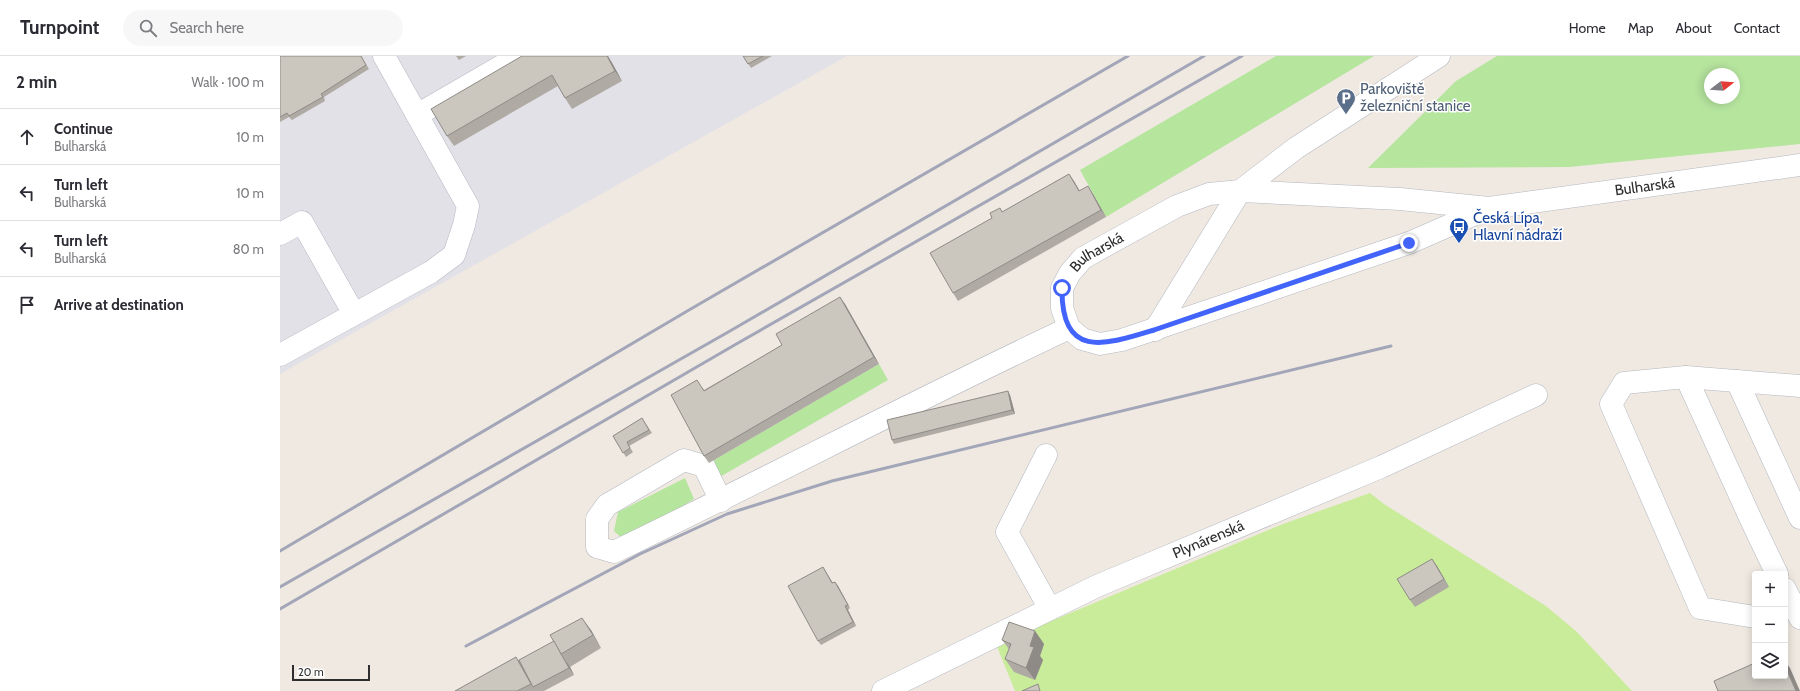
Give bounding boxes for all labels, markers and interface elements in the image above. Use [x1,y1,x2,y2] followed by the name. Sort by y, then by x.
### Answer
[123,10,403,46] search box
[20,16,99,39] text: Turnpoint
[137,17,159,39] icon: search
[169,19,244,37] text: Search here
[1569,19,1606,37] text: Home
[1628,19,1653,37] text: Map
[1675,19,1712,37] text: About
[1734,19,1780,37] text: Contact
[1704,68,1740,104] north arrow
[16,72,57,92] text: 2 min
[191,74,264,90] text: Walk · 100 m
[1360,80,1471,115] place label: Parkoviště železniční stanice
[1335,87,1357,115] parking icon: Parkoviště železniční stanice
[54,120,113,138] text: Continue
[16,126,38,148] icon: ahead
[236,129,264,145] text: 10 m
[54,138,106,154] text: Bulharská
[1614,173,1677,200] street label: Bulharská
[54,176,108,194] text: Turn left
[16,182,38,204] icon: left
[236,185,264,201] text: 10 m
[54,194,106,210] text: Bulharská
[1473,208,1562,244] place label: Česká Lípa, Hlavní nádraží
[1448,216,1470,244] bus stop icon: Česká Lípa, Hlavní nádraží
[1066,228,1127,276] street label: Bulharská
[54,232,108,250] text: Turn left
[1400,234,1418,252] route end
[16,238,38,260] icon: left
[233,241,264,257] text: 80 m
[54,250,106,266] text: Bulharská
[1053,279,1071,297] route start
[16,294,38,316] icon: arrive
[54,296,184,314] text: Arrive at destination
[1170,516,1247,562] street label: Plynárenská
[1752,571,1788,679] map controls
[1752,571,1788,607] button: +
[1752,607,1788,643] button: −
[1752,643,1788,679] button: layers
[292,663,370,682] scale bar
[298,665,324,679] text: 20 m

